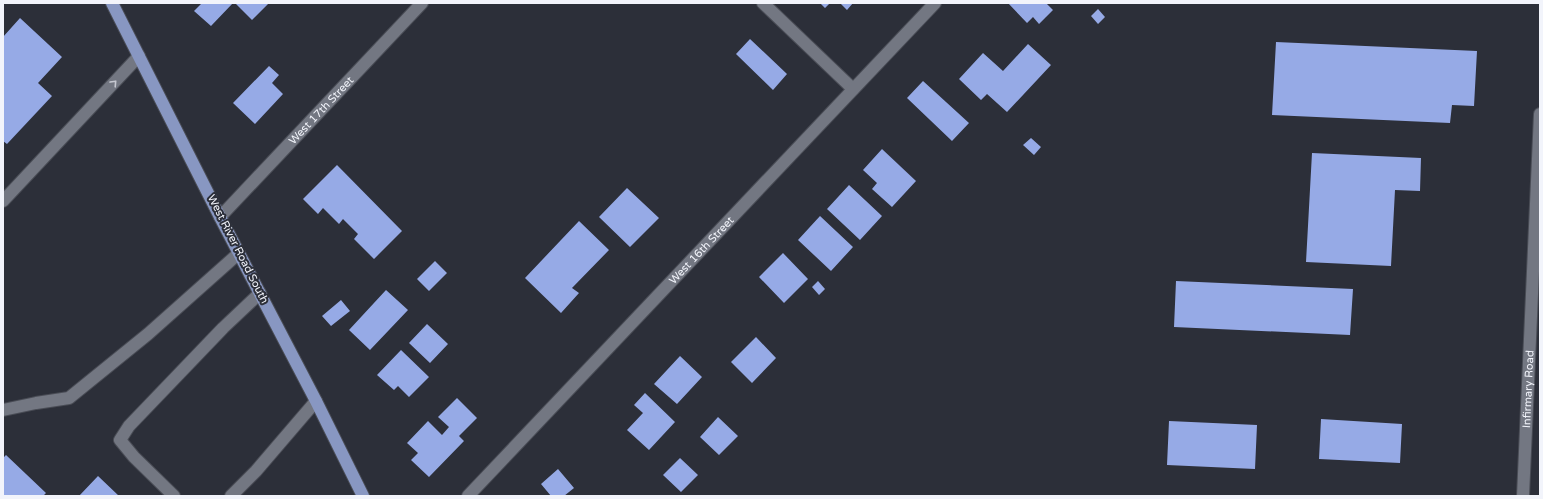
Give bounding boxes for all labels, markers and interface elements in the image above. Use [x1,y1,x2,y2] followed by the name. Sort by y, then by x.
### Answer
[286,74,356,147] street label: West 17th Street
[109,80,116,88] one-way arrow
[205,192,271,306] street label: West River Road South
[666,213,736,286] street label: West 16th Street
[1520,350,1536,428] street label: Infirmary Road

